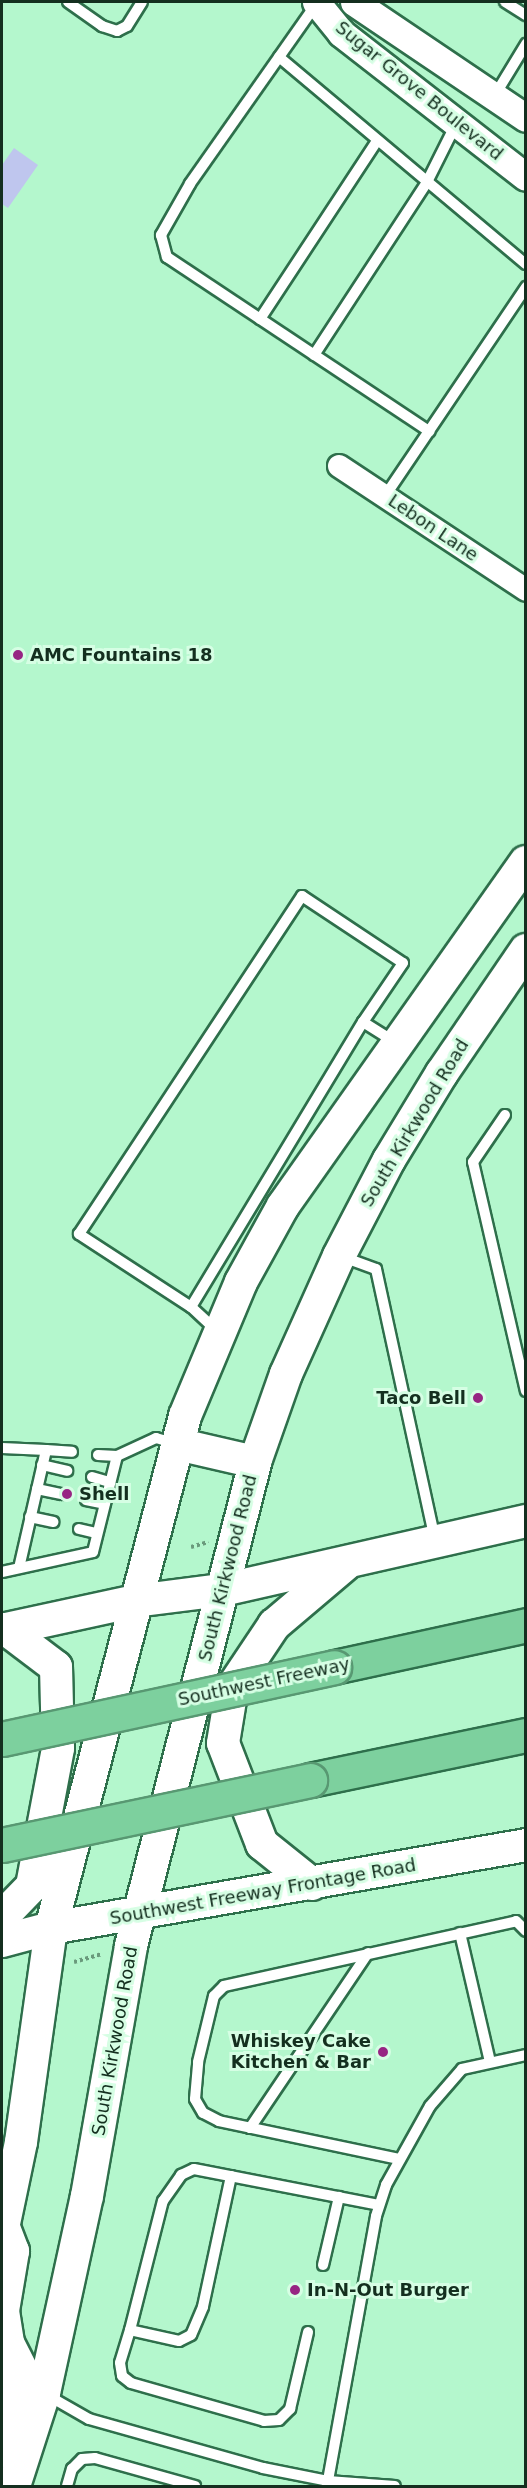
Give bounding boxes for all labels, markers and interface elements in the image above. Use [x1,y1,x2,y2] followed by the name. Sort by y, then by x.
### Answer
[331,17,507,165] street label: Sugar Grove Boulevard
[384,490,482,566] street label: Lebon Lane
[30,644,213,666] place label: AMC Fountains 18
[11,648,25,662] marker: AMC Fountains 18
[356,1035,474,1211] street label: South Kirkwood Road
[376,1387,466,1409] place label: Taco Bell
[471,1391,485,1405] marker: Taco Bell
[194,1472,262,1664] street label: South Kirkwood Road
[79,1483,129,1505] place label: Shell
[60,1487,74,1501] marker: Shell
[176,1653,352,1711] street label: Southwest Freeway
[108,1854,418,1930] street label: Southwest Freeway Frontage Road
[88,1945,142,2137] street label: South Kirkwood Road
[231,2031,371,2074] place label: Whiskey Cake Kitchen & Bar
[376,2045,390,2059] marker: Whiskey Cake Kitchen & Bar
[307,2279,469,2301] place label: In-N-Out Burger
[288,2283,302,2297] marker: In-N-Out Burger

